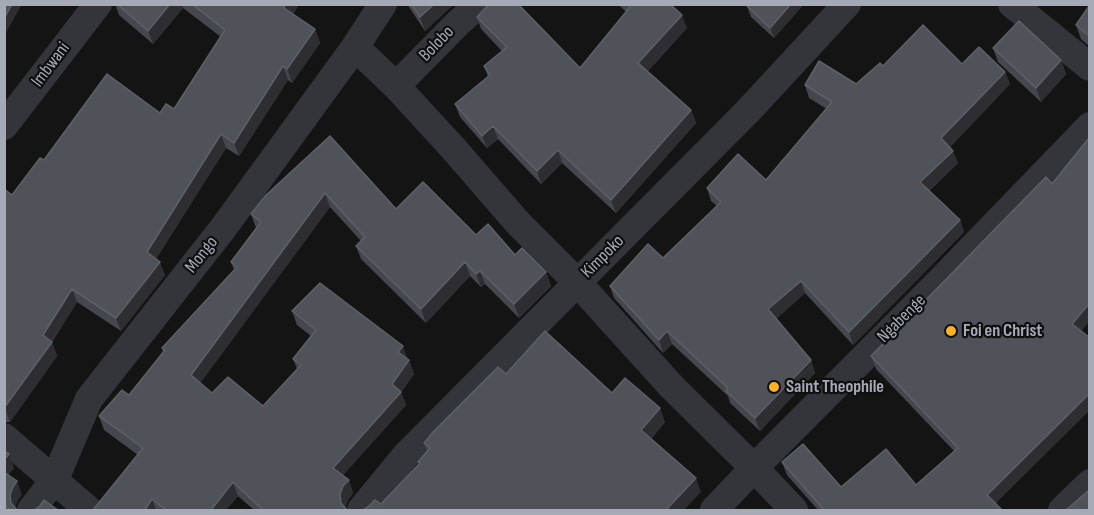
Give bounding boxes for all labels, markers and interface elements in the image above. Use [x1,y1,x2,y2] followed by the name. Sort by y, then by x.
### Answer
[415,22,459,66] street label: Bolobo
[27,38,75,92] street label: Imbwani
[577,231,629,283] street label: Kimpoko
[181,232,223,278] street label: Mongo
[873,290,931,348] street label: Ngabenge
[963,320,1042,342] place label: Foi en Christ
[944,324,958,338] marker: Foi en Christ
[786,376,884,398] place label: Saint Theophile
[767,380,781,394] marker: Saint Theophile

